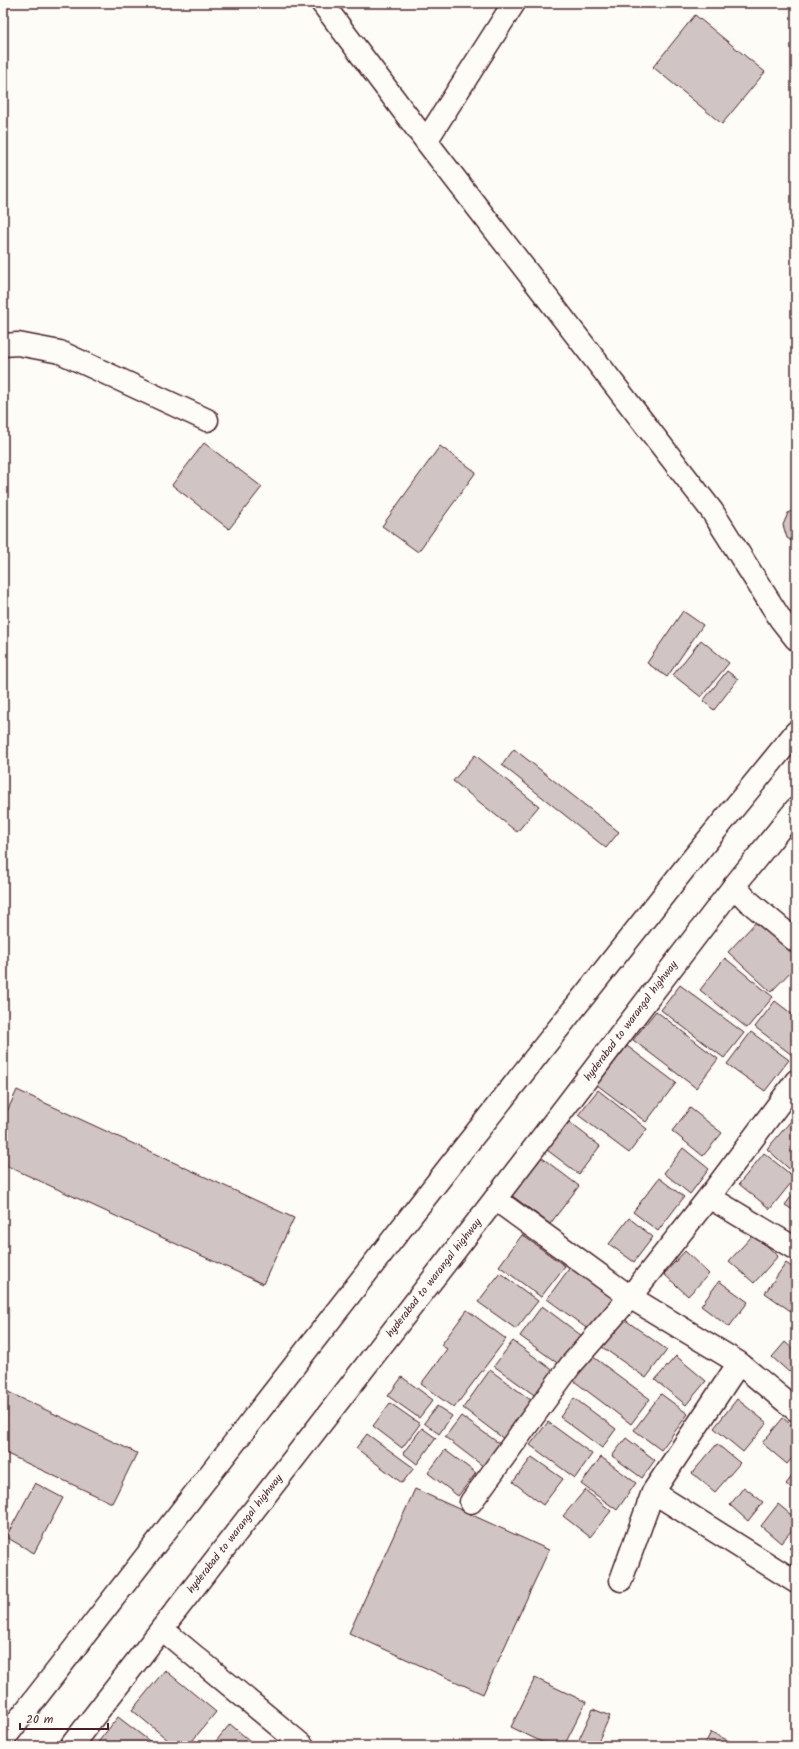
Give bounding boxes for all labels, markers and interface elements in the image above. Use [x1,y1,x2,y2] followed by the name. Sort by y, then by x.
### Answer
[580,956,683,1085] street label: hyderabad to warangal highway
[382,1214,487,1341] street label: hyderabad to warangal highway
[183,1470,288,1597] street label: hyderabad to warangal highway
[20,1705,108,1731] scale bar
[26,1710,54,1729] text: 20 m

